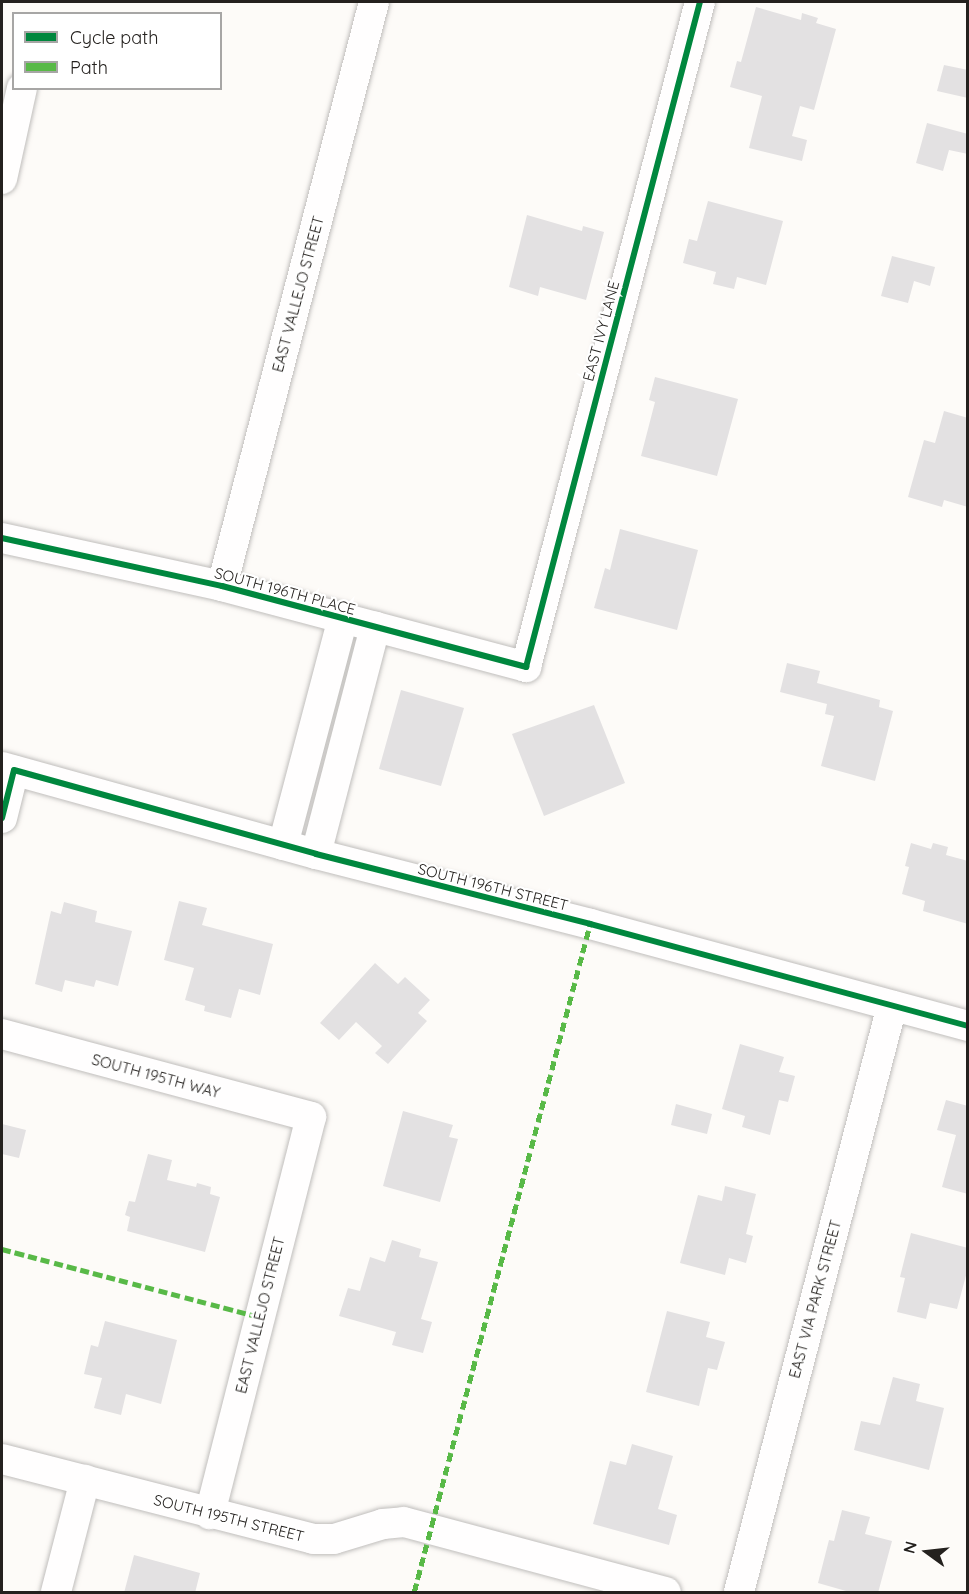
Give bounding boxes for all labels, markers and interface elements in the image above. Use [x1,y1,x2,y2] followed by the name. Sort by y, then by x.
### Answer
[12,12,222,90] legend
[70,26,158,49] text: Cycle path
[70,56,108,79] text: Path
[268,214,328,374] street label: EAST VALLEJO STREET
[579,279,623,383] street label: EAST IVY LANE
[212,563,358,619] street label: SOUTH 196TH PLACE
[416,860,570,914] street label: SOUTH 196TH STREET
[90,1050,222,1102] street label: SOUTH 195TH WAY
[785,1218,845,1380] street label: EAST VIA PARK STREET
[232,1235,288,1395] street label: EAST VALLEJO STREET
[152,1491,306,1545] street label: SOUTH 195TH STREET
[897,1522,957,1582] north arrow
[898,1539,921,1556] text: N

